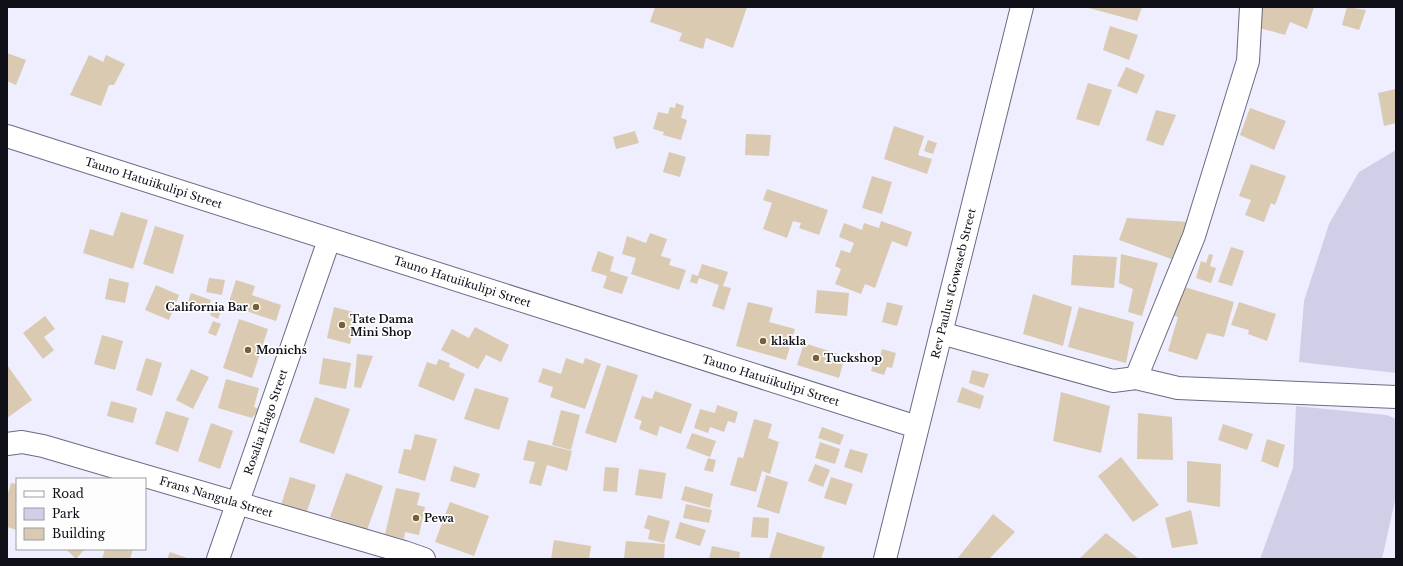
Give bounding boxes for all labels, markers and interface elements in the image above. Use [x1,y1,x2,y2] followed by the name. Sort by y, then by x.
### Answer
[83,154,225,212] street label: Tauno Hatuiikulipi Street
[928,206,979,360] street label: Rev Paulus ǁGowaseb Street
[392,253,534,310] street label: Tauno Hatuiikulipi Street
[166,300,249,314] place label: California Bar
[251,302,261,312] marker: California Bar
[350,312,414,339] place label: Tate Dama Mini Shop
[337,320,347,330] marker: Tate Dama Mini Shop
[771,334,807,348] place label: klakla
[758,336,768,346] marker: klakla
[256,343,307,357] place label: Monichs
[243,345,253,355] marker: Monichs
[824,351,882,365] place label: Tuckshop
[700,352,842,409] street label: Tauno Hatuiikulipi Street
[811,353,821,363] marker: Tuckshop
[241,366,291,477] street label: Rosalia Elago Street
[158,474,275,520] street label: Frans Nangula Street
[16,478,146,550] legend
[52,486,84,501] text: Road
[52,506,80,521] text: Park
[424,511,455,525] place label: Pewa
[411,513,421,523] marker: Pewa
[52,526,106,541] text: Building

